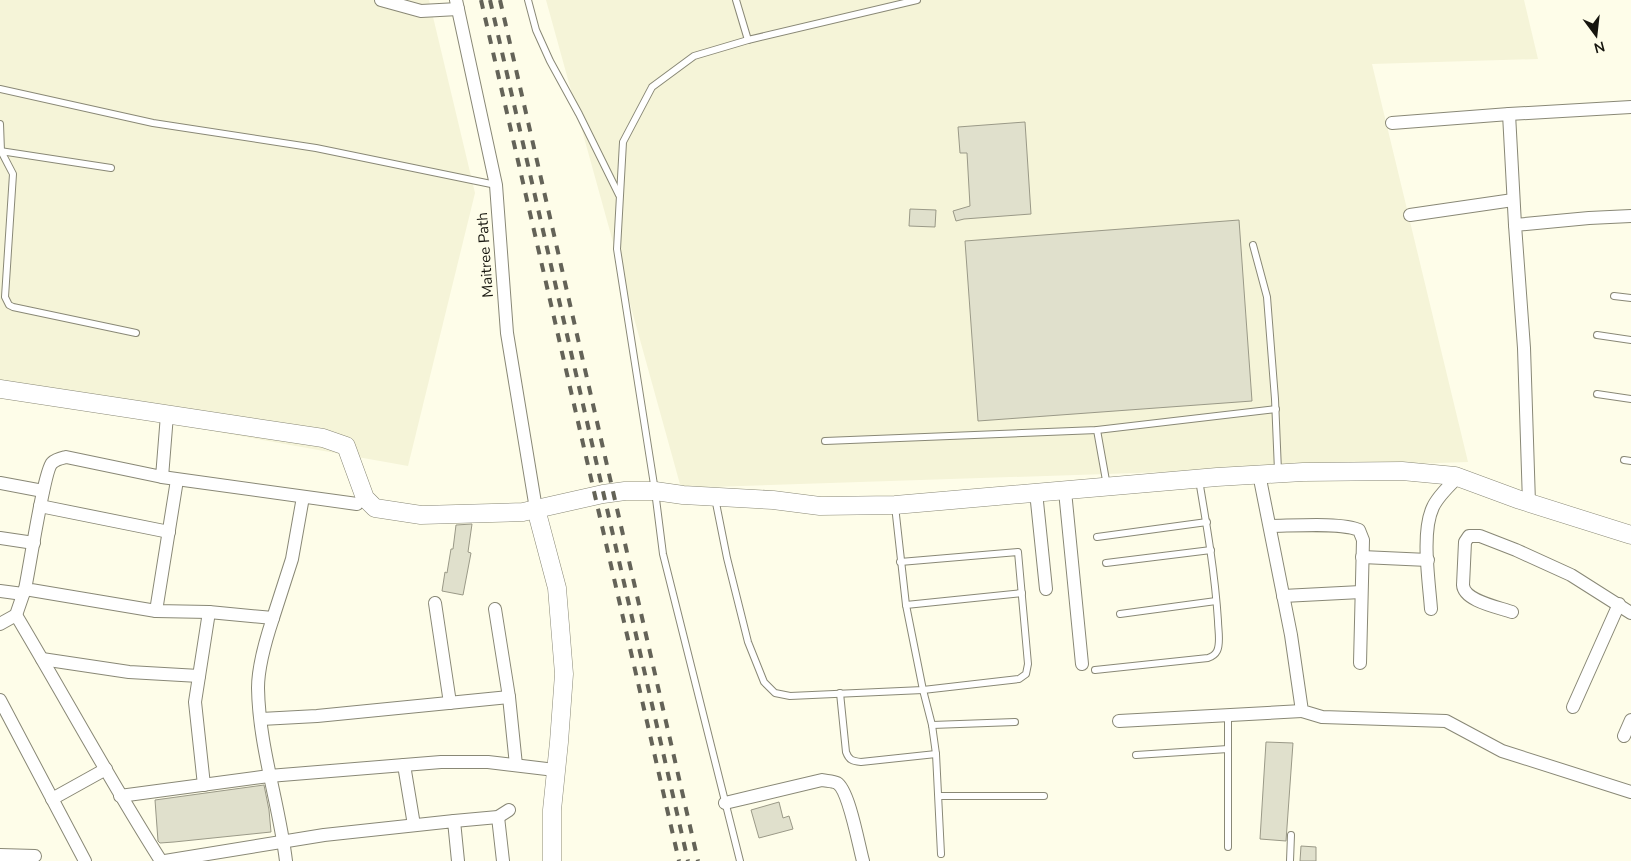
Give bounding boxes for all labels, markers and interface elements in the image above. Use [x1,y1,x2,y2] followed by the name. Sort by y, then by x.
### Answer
[1571,10,1621,60] north arrow
[1592,37,1607,58] text: N
[472,212,498,298] street label: Maitree Path

